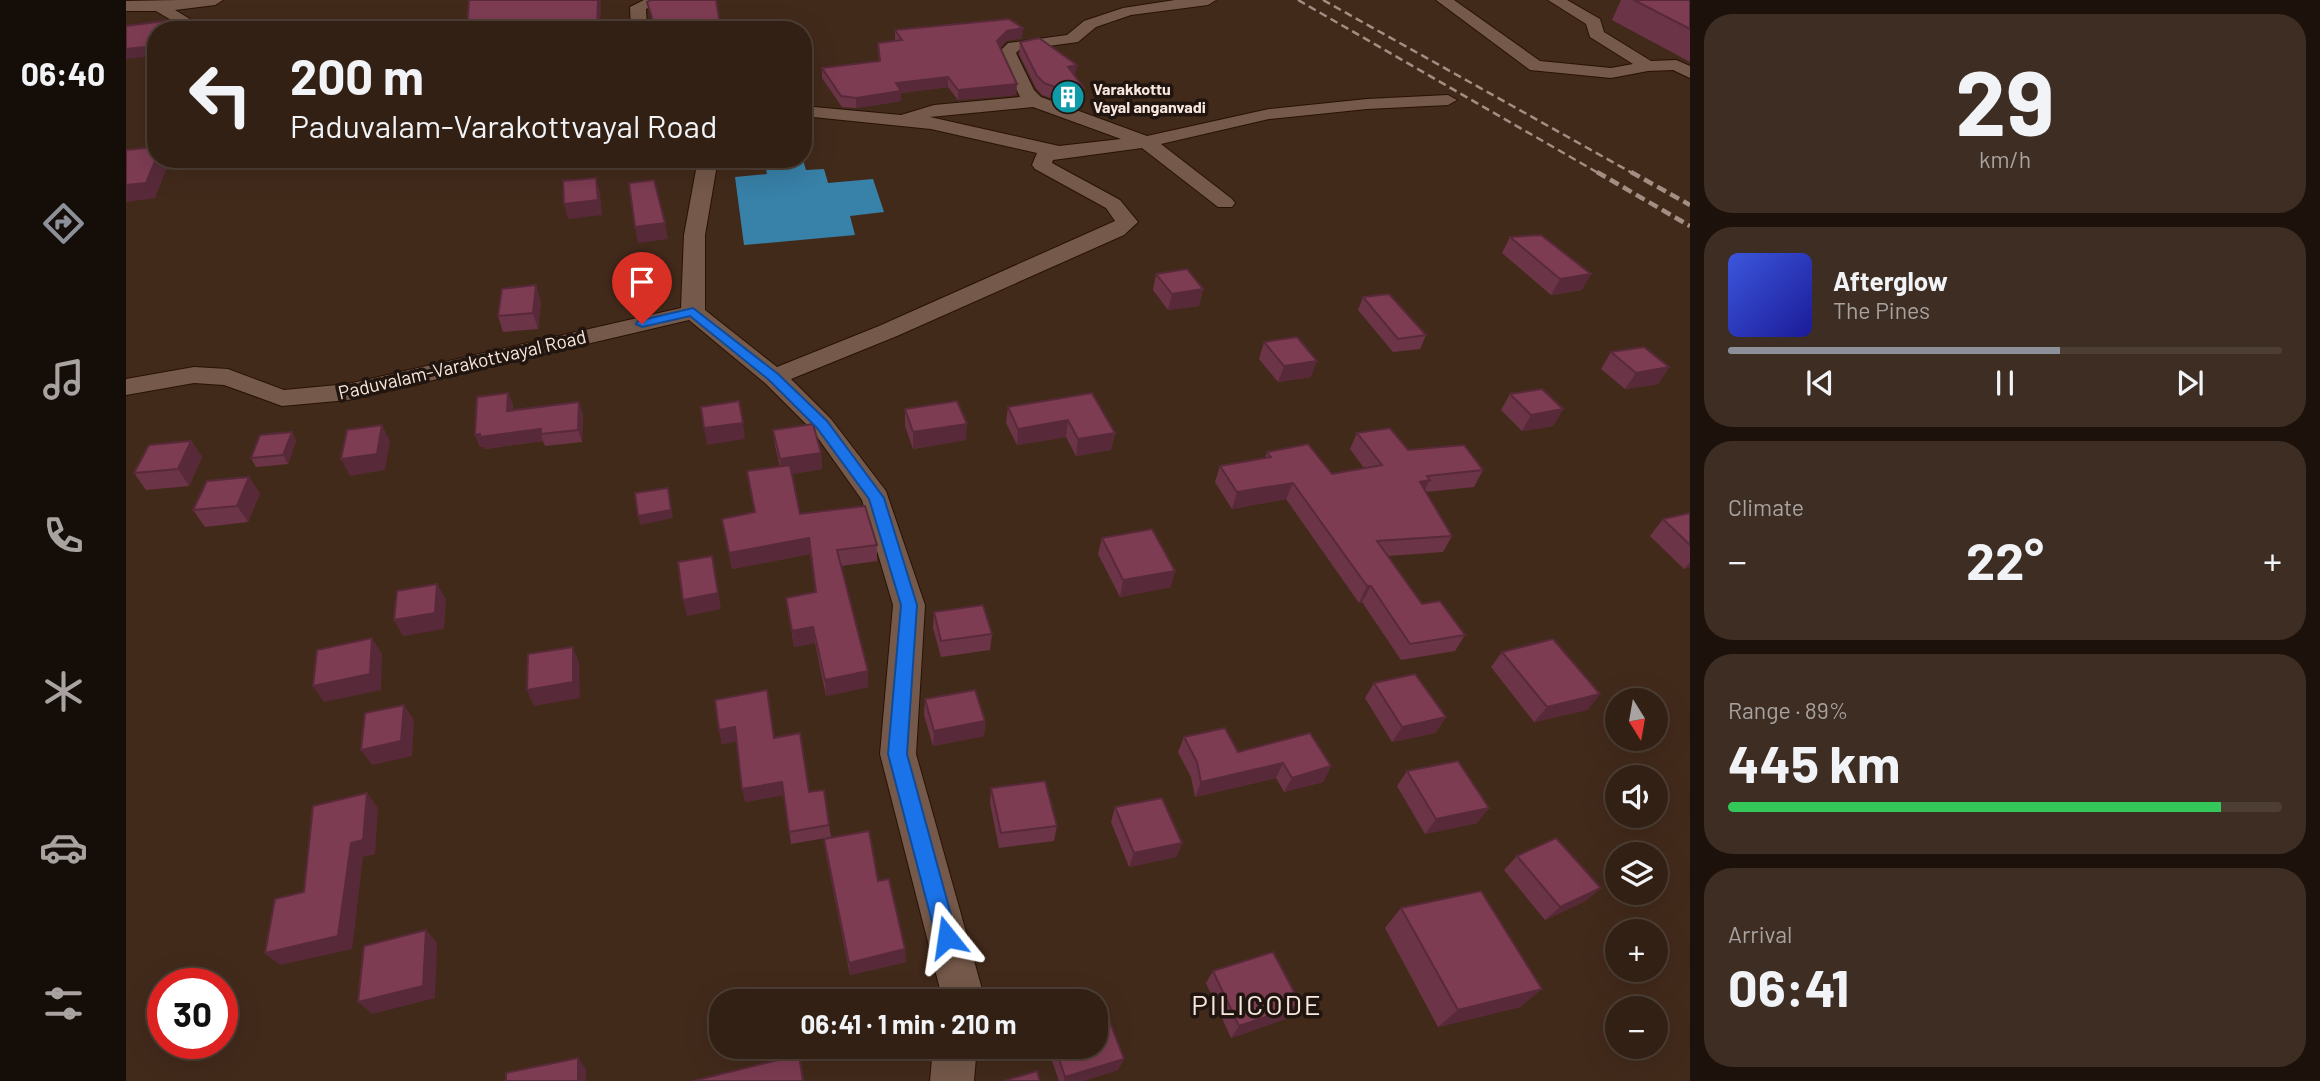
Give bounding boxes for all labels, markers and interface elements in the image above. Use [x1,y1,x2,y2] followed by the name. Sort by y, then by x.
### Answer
[1955,45,2055,154] text: 29
[290,46,424,105] text: 200 m
[175,49,266,140] icon: left
[21,54,105,92] text: 06:40
[1049,78,1087,116] building icon: Varakkottu Vayal anganvadi
[1093,79,1206,116] place label: Varakkottu Vayal anganvadi
[290,106,717,144] text: Paduvalam-Varakottvayal Road
[1979,145,2031,173] text: km/h
[39,199,88,248] icon: directions
[612,252,672,324] pin
[623,263,661,301] icon: arrive
[1833,265,1948,296] text: Afterglow
[1833,296,1930,324] text: The Pines
[336,324,588,404] street label: Paduvalam-Varakottvayal Road
[39,355,88,404] icon: music
[1801,364,1839,402] icon: previous
[1986,364,2024,402] icon: pause
[2171,364,2209,402] icon: next
[1728,493,1804,521] text: Climate
[39,511,88,560] icon: phone
[1966,528,2044,590] text: 22°
[1728,537,1747,583] text: −
[2263,537,2282,583] text: +
[39,667,88,716] icon: climate
[1605,688,1668,751] north arrow
[1605,688,1668,1059] map controls
[1728,696,1848,724] text: Range · 89%
[1728,731,1900,793] text: 445 km
[1605,765,1668,828] button: sound
[39,823,88,872] icon: car
[1605,842,1668,905] button: layers
[910,900,984,974] position arrow
[1605,919,1668,982] button: +
[1728,920,1792,948] text: Arrival
[1728,955,1849,1017] text: 06:41
[147,968,238,1059] speed limit sign: 30
[39,979,88,1028] icon: filters
[1191,987,1323,1021] district label: PILICODE
[1605,996,1668,1059] button: −
[800,1008,1017,1039] text: 06:41 · 1 min · 210 m

